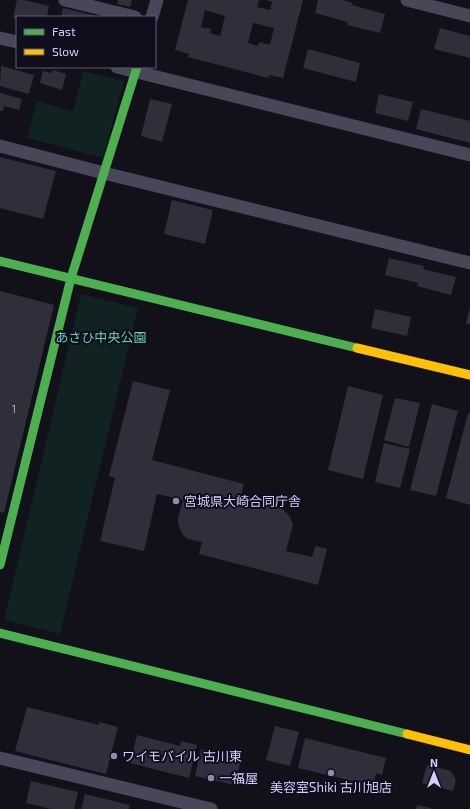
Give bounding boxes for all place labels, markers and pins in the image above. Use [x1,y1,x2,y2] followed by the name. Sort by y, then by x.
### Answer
[184,493,301,509] place label: 宮城県大崎合同庁舎
[171,496,181,506] marker: 宮城県大崎合同庁舎
[122,748,242,764] place label: ワイモバイル 古川東
[109,751,119,761] marker: ワイモバイル 古川東
[326,768,336,778] marker: 美容室Shiki 古川旭店
[219,770,258,786] place label: 一福屋
[206,773,216,783] marker: 一福屋
[270,779,392,795] place label: 美容室Shiki 古川旭店

